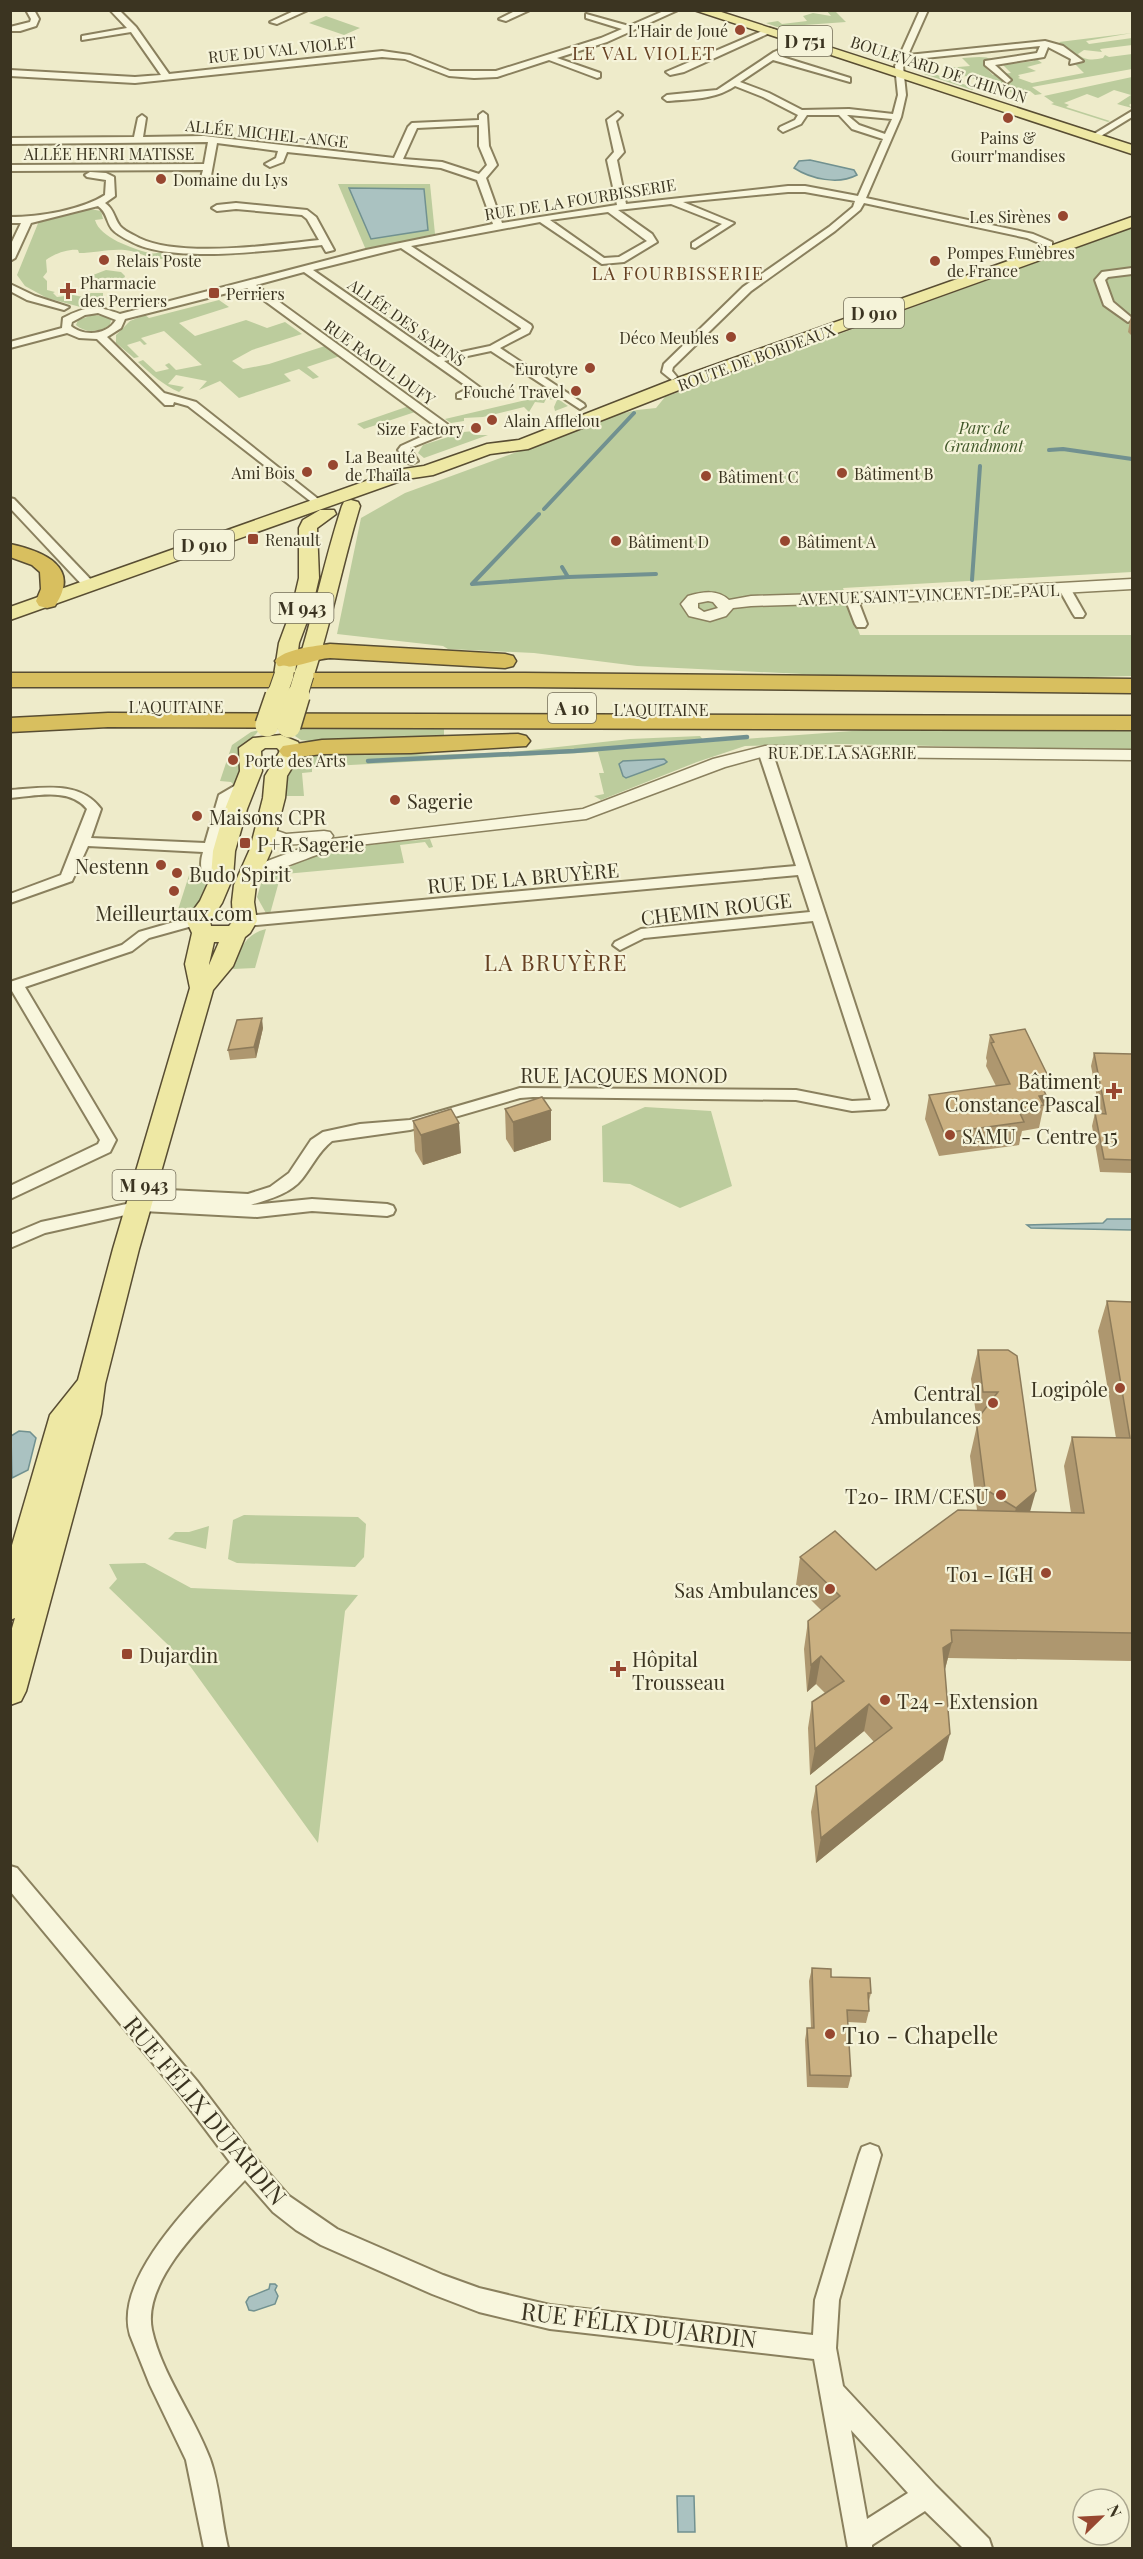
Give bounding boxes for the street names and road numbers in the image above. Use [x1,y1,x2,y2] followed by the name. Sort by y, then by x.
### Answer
[778,26,832,56] road number: D 751
[207,31,357,67] street label: RUE DU VAL VIOLET
[848,31,1030,107] street label: BOULEVARD DE CHINON
[184,114,349,152] street label: ALLÉE MICHEL-ANGE
[23,143,194,164] street label: ALLÉE HENRI MATISSE
[483,174,677,224] street label: RUE DE LA FOURBISSERIE
[343,273,470,370] street label: ALLÉE DES SAPINS
[844,298,904,328] road number: D 910
[320,315,440,410] street label: RUE RAOUL DUFY
[674,318,838,395] street label: ROUTE DE BORDEAUX
[174,530,234,560] road number: D 910
[797,579,1060,609] street label: AVENUE SAINT-VINCENT-DE-PAUL
[270,593,334,623] road number: M 943
[548,693,596,723] road number: A 10
[128,696,224,717] street label: L'AQUITAINE
[613,699,709,720] street label: L'AQUITAINE
[768,742,916,763] street label: RUE DE LA SAGERIE
[426,855,620,899] street label: RUE DE LA BRUYÈRE
[639,885,793,931] street label: CHEMIN ROUGE
[520,1061,728,1088] street label: RUE JACQUES MONOD
[112,1170,176,1200] road number: M 943
[117,2009,295,2211] street label: RUE FÉLIX DUJARDIN
[519,2294,759,2354] street label: RUE FÉLIX DUJARDIN

